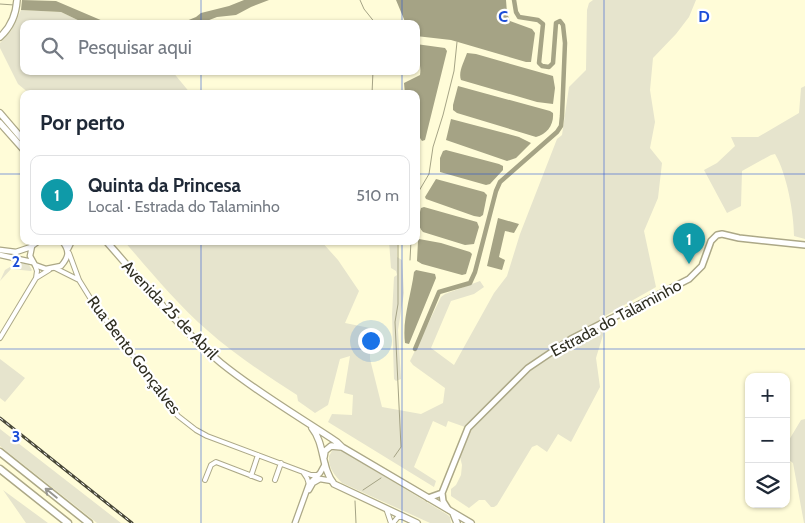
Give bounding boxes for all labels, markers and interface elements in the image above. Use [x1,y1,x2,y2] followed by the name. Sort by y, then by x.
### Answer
[498,7,508,26] text: C
[698,7,710,26] text: D
[20,20,420,75] search box
[38,34,66,62] icon: search
[78,36,192,59] text: Pesquisar aqui
[40,110,125,135] text: Por perto
[88,174,241,197] text: Quinta da Princesa
[54,186,60,205] text: 1
[356,186,399,205] text: 510 m
[88,197,280,216] text: Local · Estrada do Talaminho
[673,223,705,264] pin: 1
[12,252,20,271] text: 2
[118,257,222,364] street label: Avenida 25 de Abril
[547,275,685,361] street label: Estrada do Talaminho
[83,292,185,418] street label: Rua Bento Gonçalves
[358,328,384,354] your location
[745,373,790,508] map controls
[745,373,790,418] button: +
[745,418,790,463] button: −
[12,427,20,446] text: 3
[745,463,790,508] button: layers
[44,487,57,498] one-way arrow

